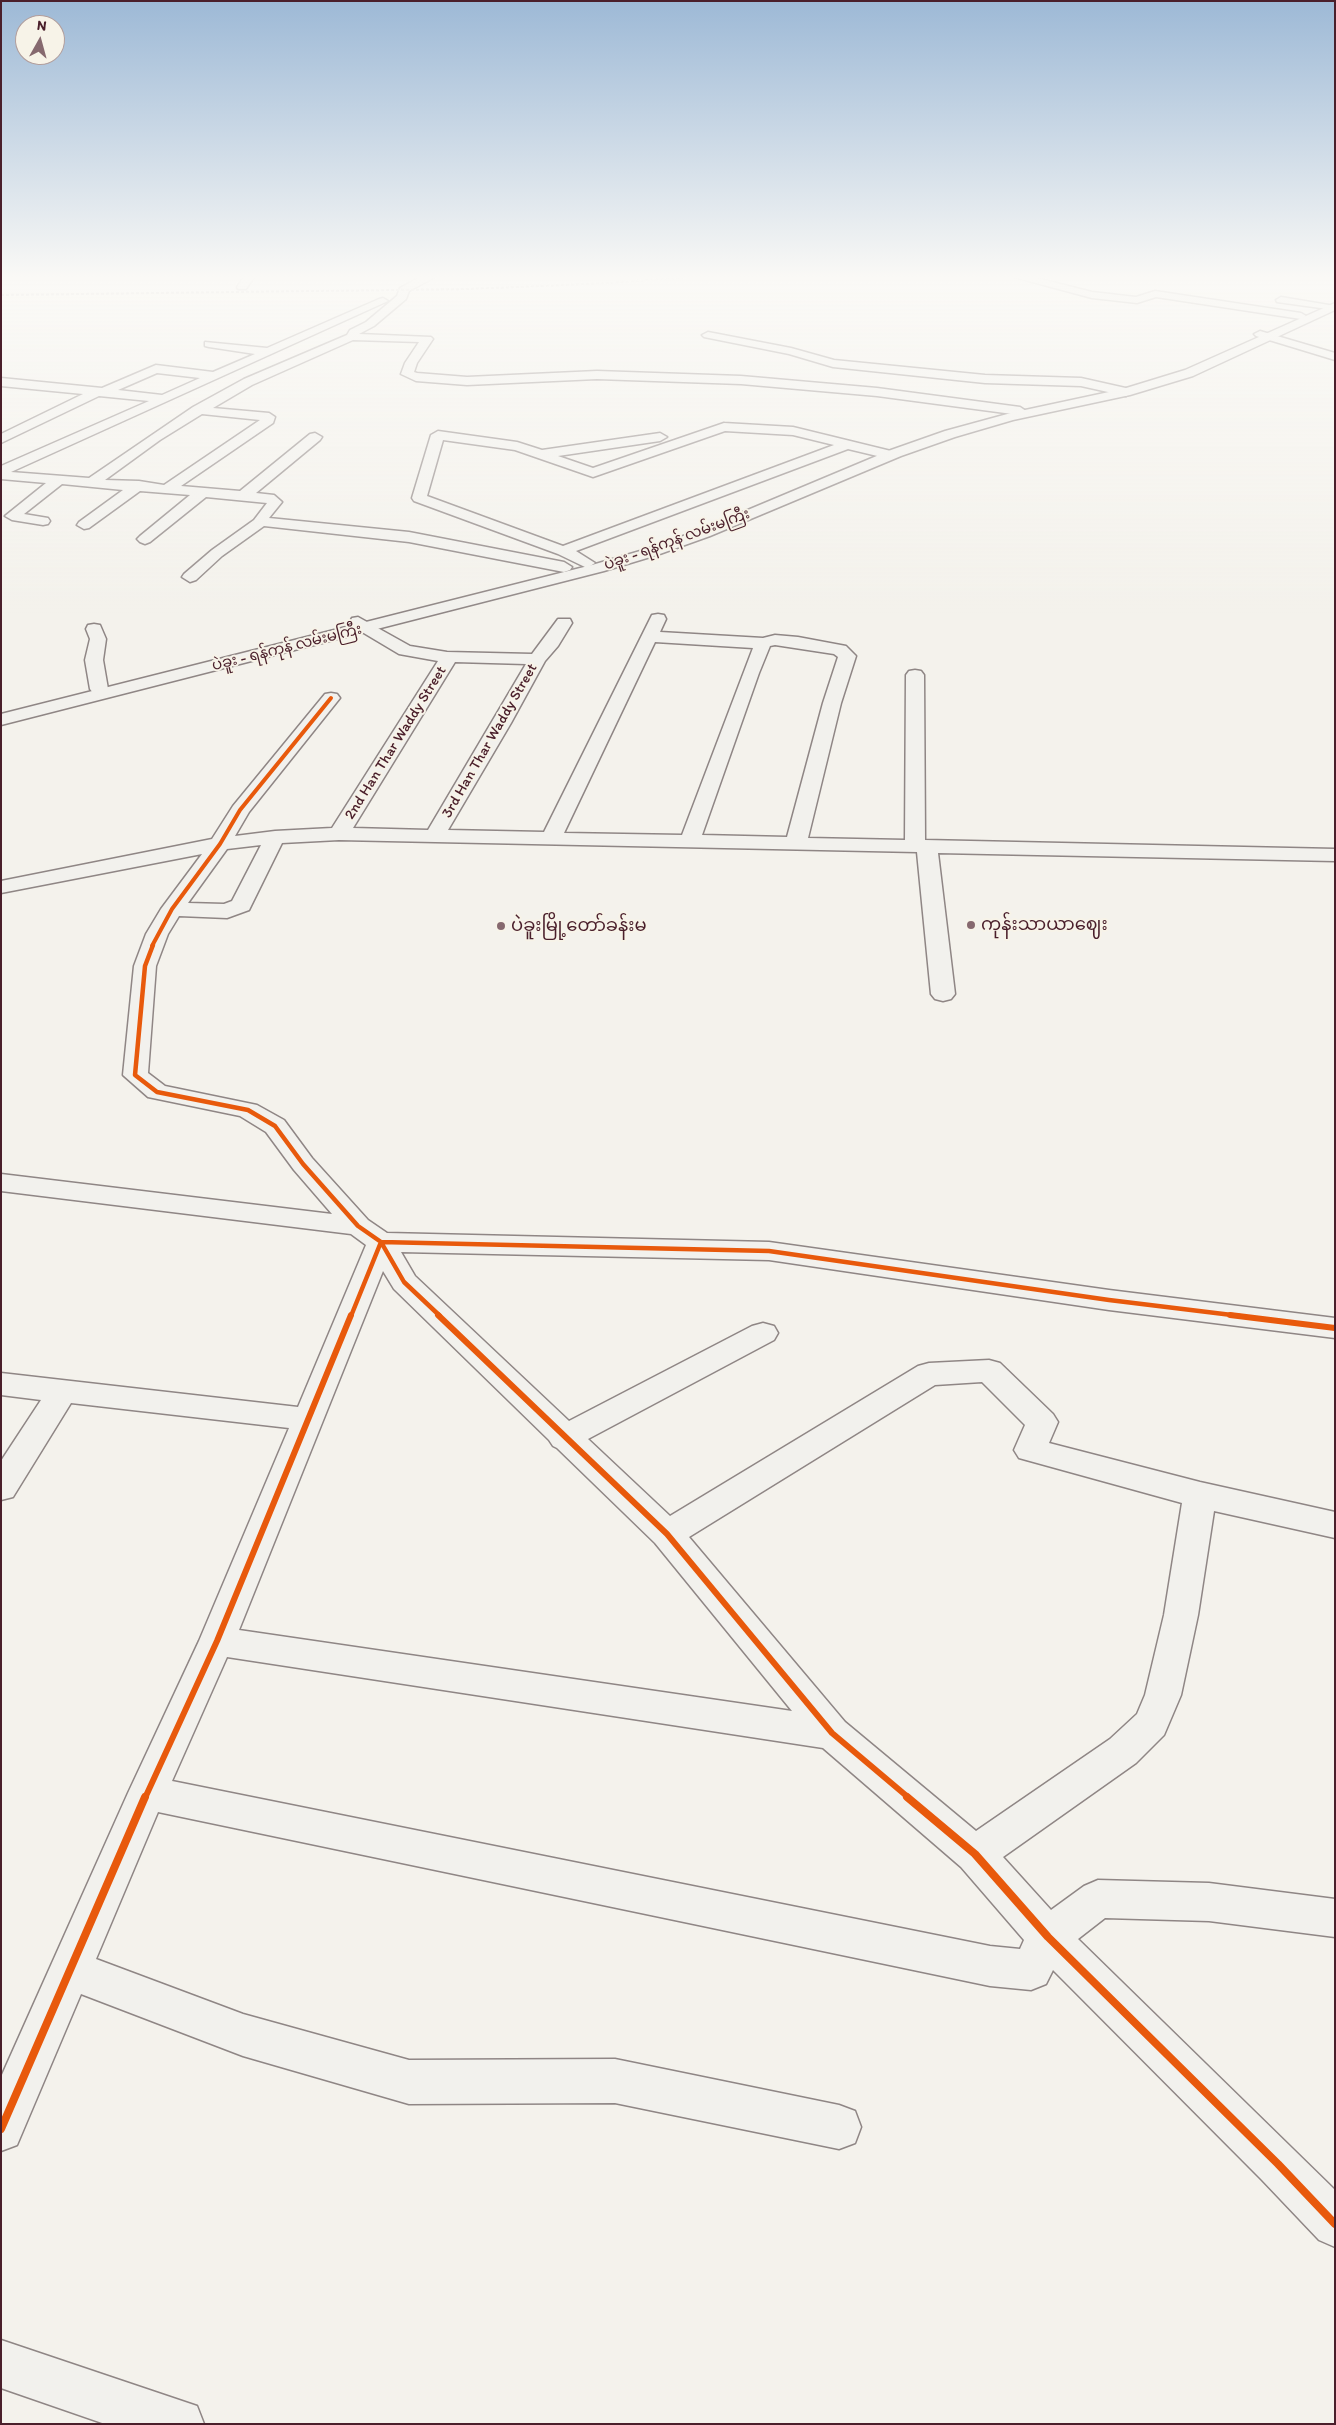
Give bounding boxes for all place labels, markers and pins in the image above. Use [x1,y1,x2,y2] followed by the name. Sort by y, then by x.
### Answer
[981,914,1108,936] place label: ကုန်းသာယာဈေး
[511,915,647,937] place label: ပဲခူးမြို့တော်ခန်းမ
[965,919,977,931] marker: ကုန်းသာယာဈေး
[495,920,507,932] marker: ပဲခူးမြို့တော်ခန်းမ

